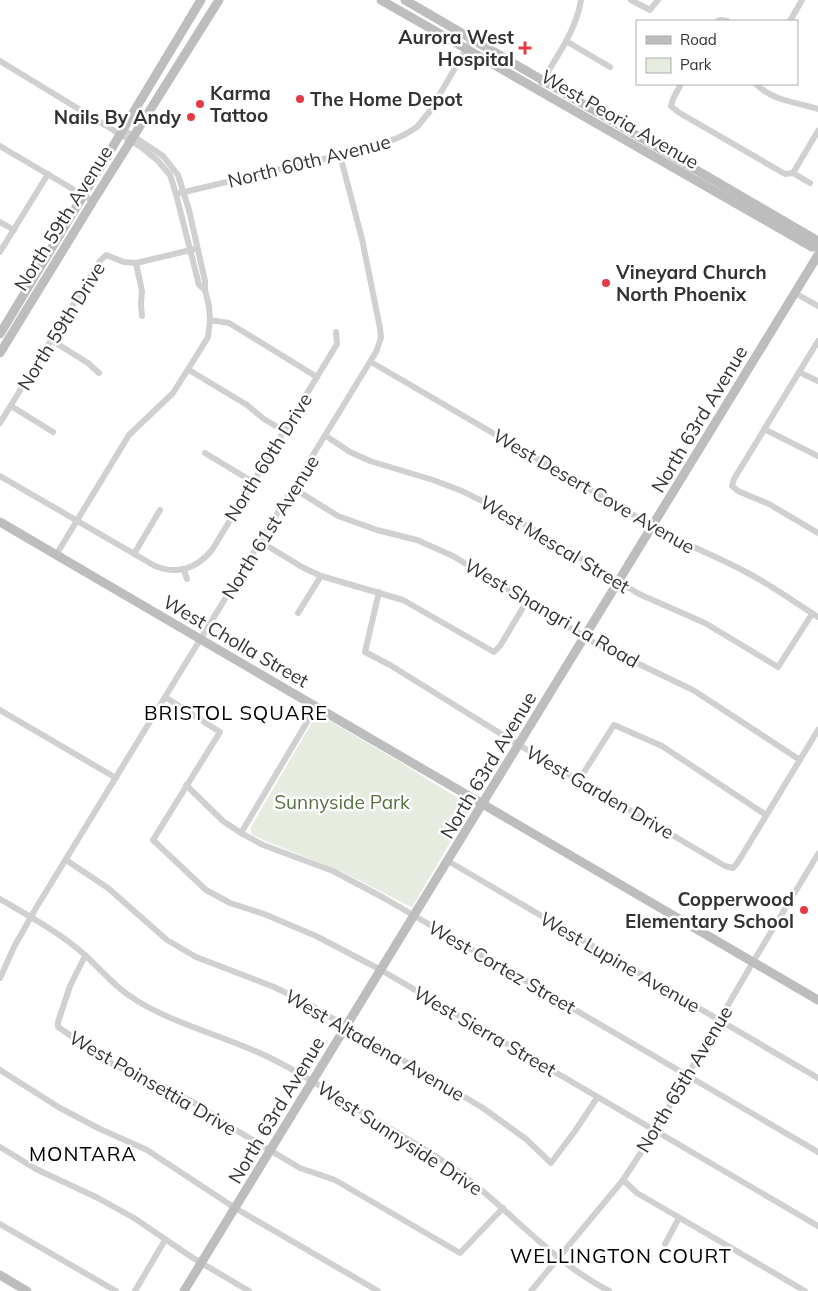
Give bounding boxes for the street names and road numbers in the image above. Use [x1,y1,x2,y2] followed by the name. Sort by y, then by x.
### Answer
[537,64,703,174] street label: West Peoria Avenue
[225,129,393,193] street label: North 60th Avenue
[9,141,117,295] street label: North 59th Avenue
[12,257,110,395] street label: North 59th Drive
[646,341,752,497] street label: North 63rd Avenue
[219,388,317,526] street label: North 60th Drive
[489,423,699,559] street label: West Desert Cove Avenue
[216,451,324,603] street label: North 61st Avenue
[476,490,634,598] street label: West Mescal Street
[460,553,644,673] street label: West Shangri La Road
[159,590,313,693] street label: West Cholla Street
[435,687,541,843] street label: North 63rd Avenue
[522,740,678,844] street label: West Garden Drive
[536,906,704,1018] street label: West Lupine Avenue
[424,915,580,1019] street label: West Cortez Street
[409,980,561,1082] street label: West Sierra Street
[281,984,469,1106] street label: West Altadena Avenue
[631,1001,737,1157] street label: North 65th Avenue
[65,1025,241,1141] street label: West Poinsettia Drive
[223,1032,329,1188] street label: North 63rd Avenue
[313,1075,487,1201] street label: West Sunnyside Drive

